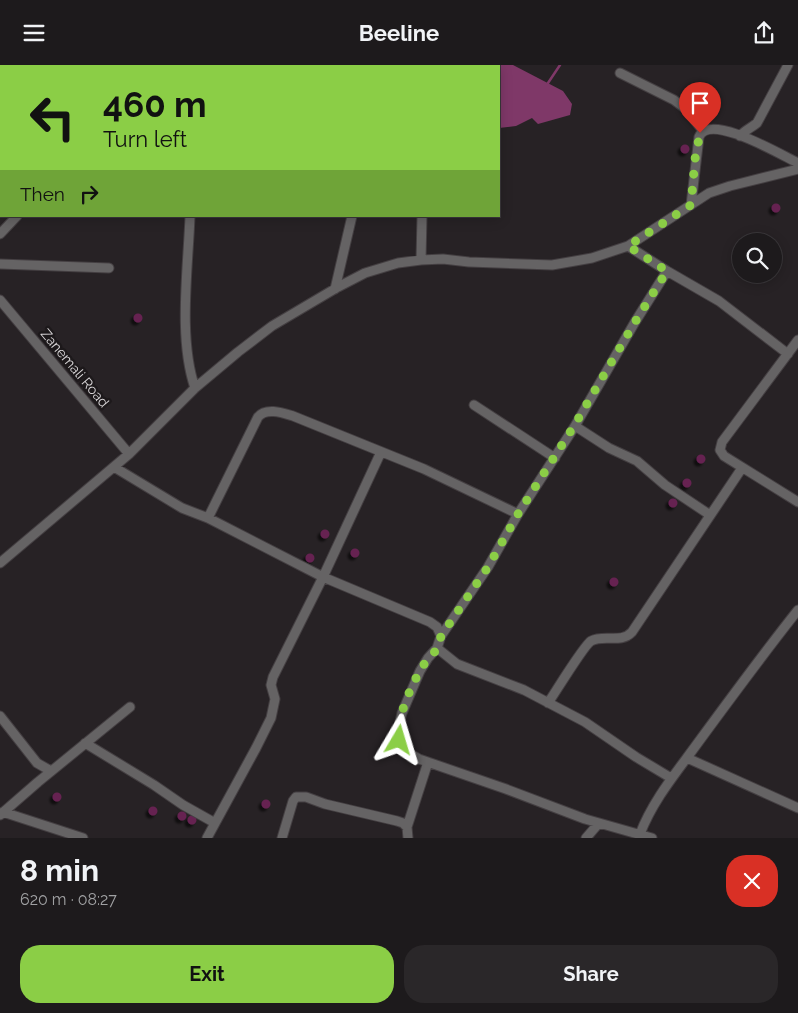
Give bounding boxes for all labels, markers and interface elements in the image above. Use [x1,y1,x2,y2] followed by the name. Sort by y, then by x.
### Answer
[20,19,48,47] icon: menu
[750,19,778,47] icon: share
[359,20,439,46] text: Beeline
[679,82,721,133] pin
[103,84,207,125] text: 460 m
[20,85,85,150] icon: left
[686,89,714,117] icon: arrive
[103,126,187,152] text: Turn left
[75,180,103,208] icon: right
[20,183,65,205] text: Then
[732,233,782,283] map controls
[732,233,782,283] button: search
[38,326,112,410] street label: Zanemali Road
[372,713,424,765] position arrow
[20,853,99,888] text: 8 min
[726,855,778,907] button: close
[20,890,117,909] text: 620 m · 08:27
[20,945,394,1003] button: Exit
[404,945,778,1003] button: Share

